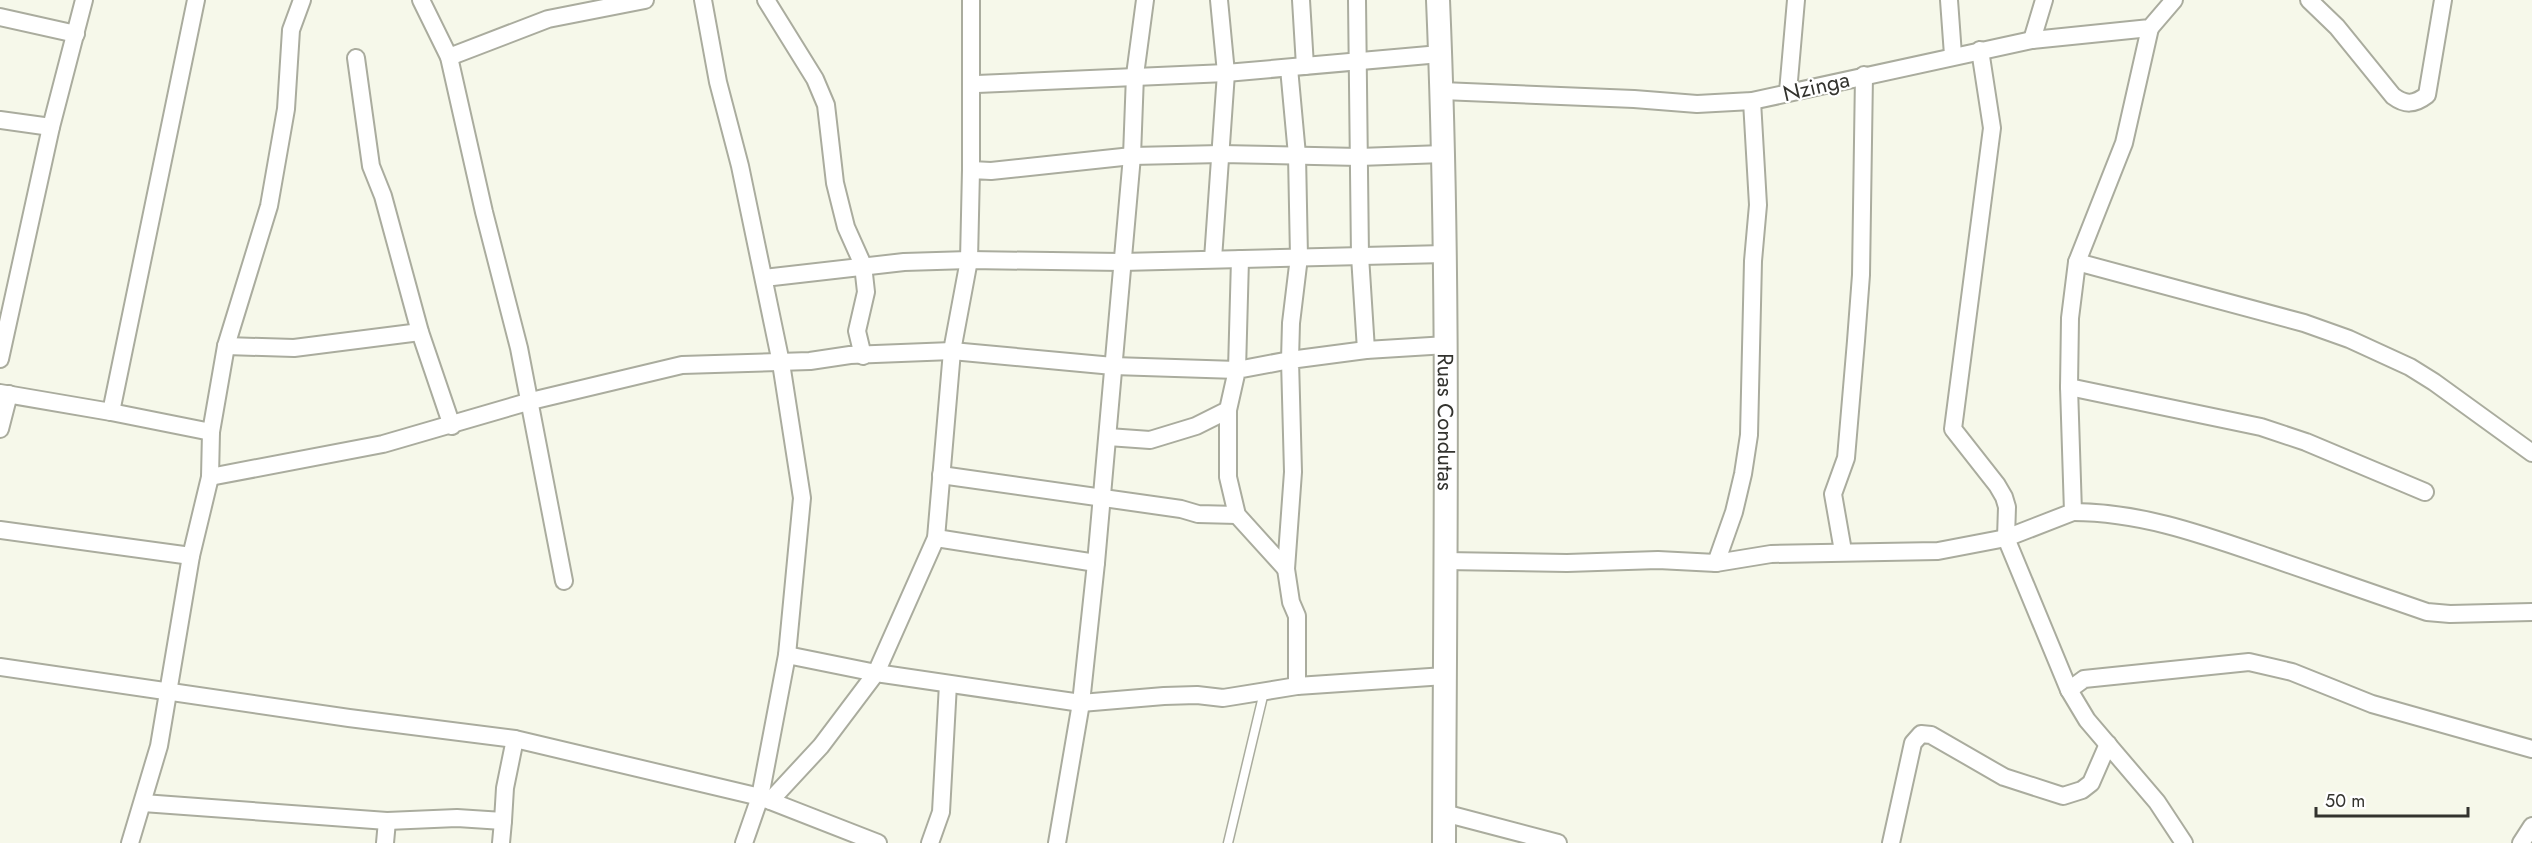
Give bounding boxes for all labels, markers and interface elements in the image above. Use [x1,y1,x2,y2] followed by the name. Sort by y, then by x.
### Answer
[1779,63,1853,109] street label: Nzinga
[1430,353,1462,491] street label: Ruas Condutas
[2316,780,2468,818] scale bar
[2325,788,2365,814] text: 50 m

